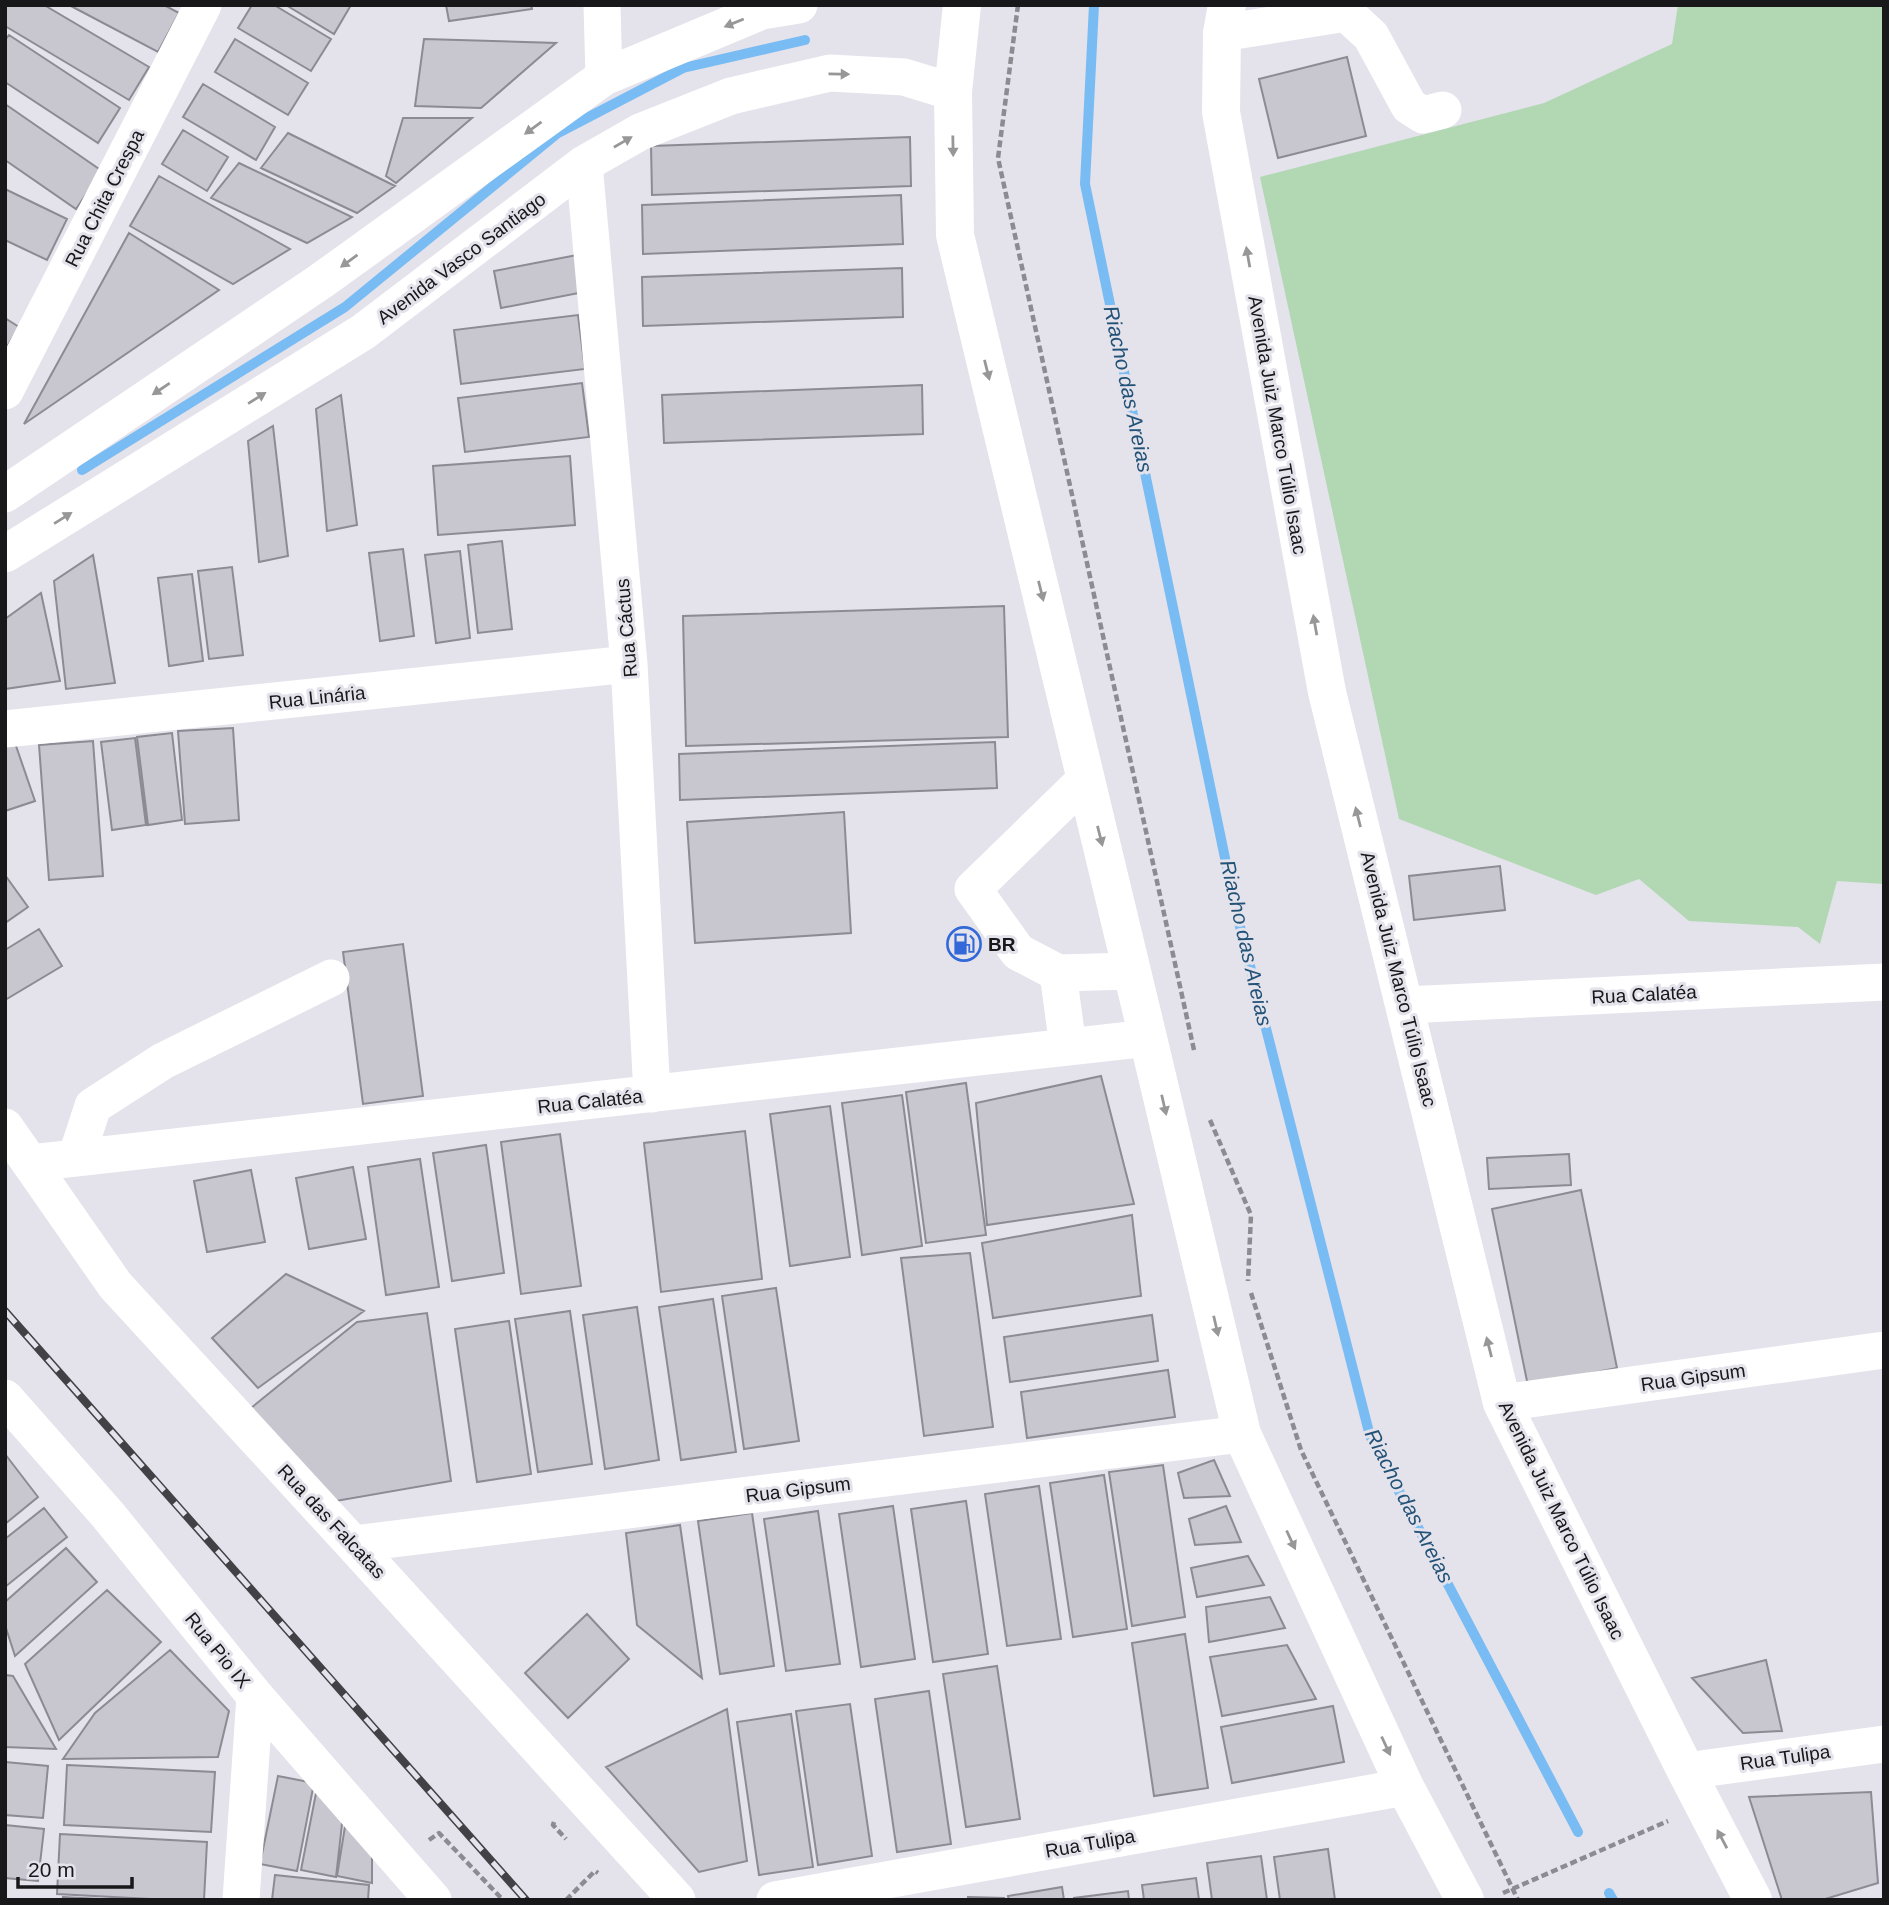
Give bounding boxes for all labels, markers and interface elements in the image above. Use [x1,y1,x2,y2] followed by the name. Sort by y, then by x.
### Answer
[723,18,744,29] one-way arrow
[828,68,850,80] one-way arrow
[524,121,542,135] one-way arrow
[61,126,148,270] street label: Rua Chita Crespa
[614,136,633,148] one-way arrow
[948,136,959,158] one-way arrow
[373,188,550,329] street label: Avenida Vasco Santiago
[1242,246,1253,268] one-way arrow
[340,254,358,268] one-way arrow
[1244,294,1311,556] street label: Avenida Juiz Marco Túlio Isaac
[1100,304,1157,475] water label: Riacho das Areias
[982,359,993,381] one-way arrow
[152,382,170,396] one-way arrow
[247,391,266,404] one-way arrow
[54,511,73,524] one-way arrow
[612,578,641,678] street label: Rua Cáctus
[1035,580,1046,602] one-way arrow
[1309,614,1320,636] one-way arrow
[268,682,367,713] street label: Rua Linária
[1352,806,1363,828] one-way arrow
[1095,825,1106,847] one-way arrow
[1357,849,1440,1109] street label: Avenida Juiz Marco Túlio Isaac
[1216,858,1277,1029] water label: Riacho das Areias
[945,925,983,963] fuel station icon: BR
[988,934,1016,955] place label: BR
[1591,981,1698,1008] street label: Rua Calatéa
[536,1085,644,1117] street label: Rua Calatéa
[1159,1094,1170,1116] one-way arrow
[1211,1315,1222,1337] one-way arrow
[1483,1336,1494,1358] one-way arrow
[1639,1360,1747,1395] street label: Rua Gipsum
[1495,1398,1628,1643] street label: Avenida Juiz Marco Túlio Isaac
[1361,1425,1458,1587] water label: Riacho das Areias
[274,1460,390,1583] street label: Rua das Falcatas
[744,1473,852,1506] street label: Rua Gipsum
[1285,1530,1296,1550] one-way arrow
[181,1608,255,1692] street label: Rua Pio IX
[1381,1736,1392,1757] one-way arrow
[1739,1741,1832,1774] street label: Rua Tulipa
[1044,1825,1137,1862] street label: Rua Tulipa
[1716,1829,1727,1849] one-way arrow
[18,1846,131,1890] scale bar
[28,1858,75,1881] text: 20 m

